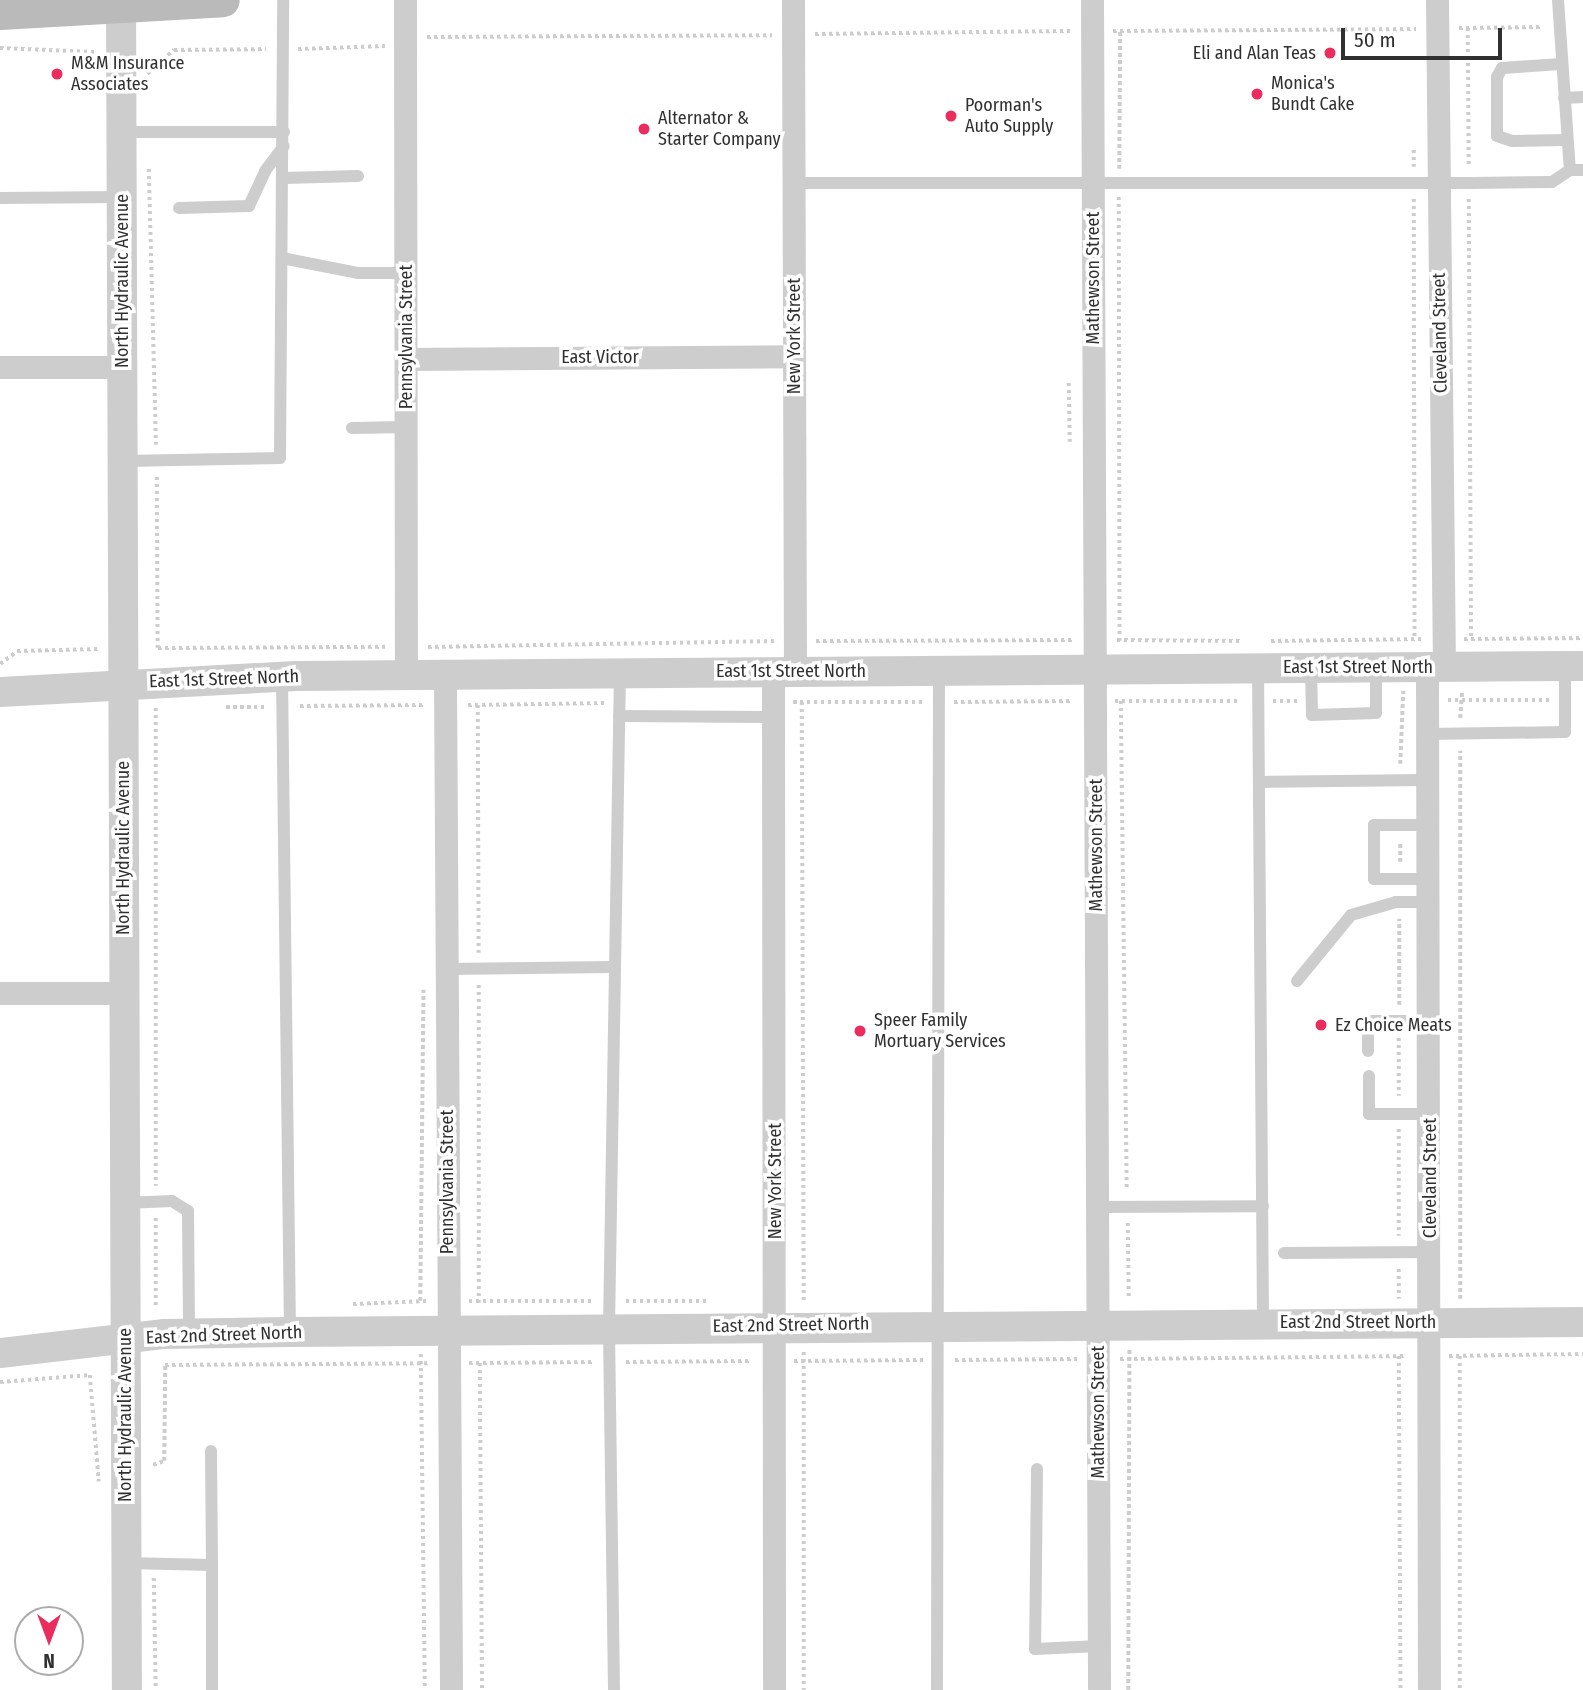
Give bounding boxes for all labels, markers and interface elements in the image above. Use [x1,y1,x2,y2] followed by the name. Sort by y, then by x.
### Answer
[1345,14,1506,58] scale bar
[1354,27,1396,53] text: 50 m
[1193,42,1316,64] place label: Eli and Alan Teas
[1322,45,1338,61] marker: Eli and Alan Teas
[71,53,184,96] place label: M&M Insurance Associates
[49,66,65,82] marker: M&M Insurance Associates
[1271,73,1354,116] place label: Monica's Bundt Cake
[1249,86,1265,102] marker: Monica's Bundt Cake
[965,95,1053,138] place label: Poorman's Auto Supply
[658,108,781,150] place label: Alternator & Starter Company
[943,108,959,124] marker: Poorman's Auto Supply
[636,121,652,137] marker: Alternator & Starter Company
[111,194,133,368] street label: North Hydraulic Avenue
[1082,212,1104,344] street label: Mathewson Street
[395,265,417,409] street label: Pennsylvania Street
[1428,273,1452,393] street label: Cleveland Street
[783,278,805,394] street label: New York Street
[561,346,639,368] street label: East Victor
[1283,656,1433,678] street label: East 1st Street North
[716,660,866,682] street label: East 1st Street North
[149,666,299,692] street label: East 1st Street North
[112,761,134,935] street label: North Hydraulic Avenue
[1085,779,1107,911] street label: Mathewson Street
[874,1010,1006,1052] place label: Speer Family Mortuary Services
[1335,1014,1452,1036] place label: Ez Choice Meats
[1313,1017,1329,1033] marker: Ez Choice Meats
[852,1023,868,1039] marker: Speer Family Mortuary Services
[436,1110,458,1254] street label: Pennsylvania Street
[1419,1118,1441,1238] street label: Cleveland Street
[764,1123,786,1239] street label: New York Street
[1280,1311,1436,1333] street label: East 2nd Street North
[713,1313,869,1337] street label: East 2nd Street North
[145,1321,303,1349] street label: East 2nd Street North
[114,1328,136,1502] street label: North Hydraulic Avenue
[1087,1346,1109,1478] street label: Mathewson Street
[14,1606,84,1676] north arrow
[43,1649,55,1672] text: N

